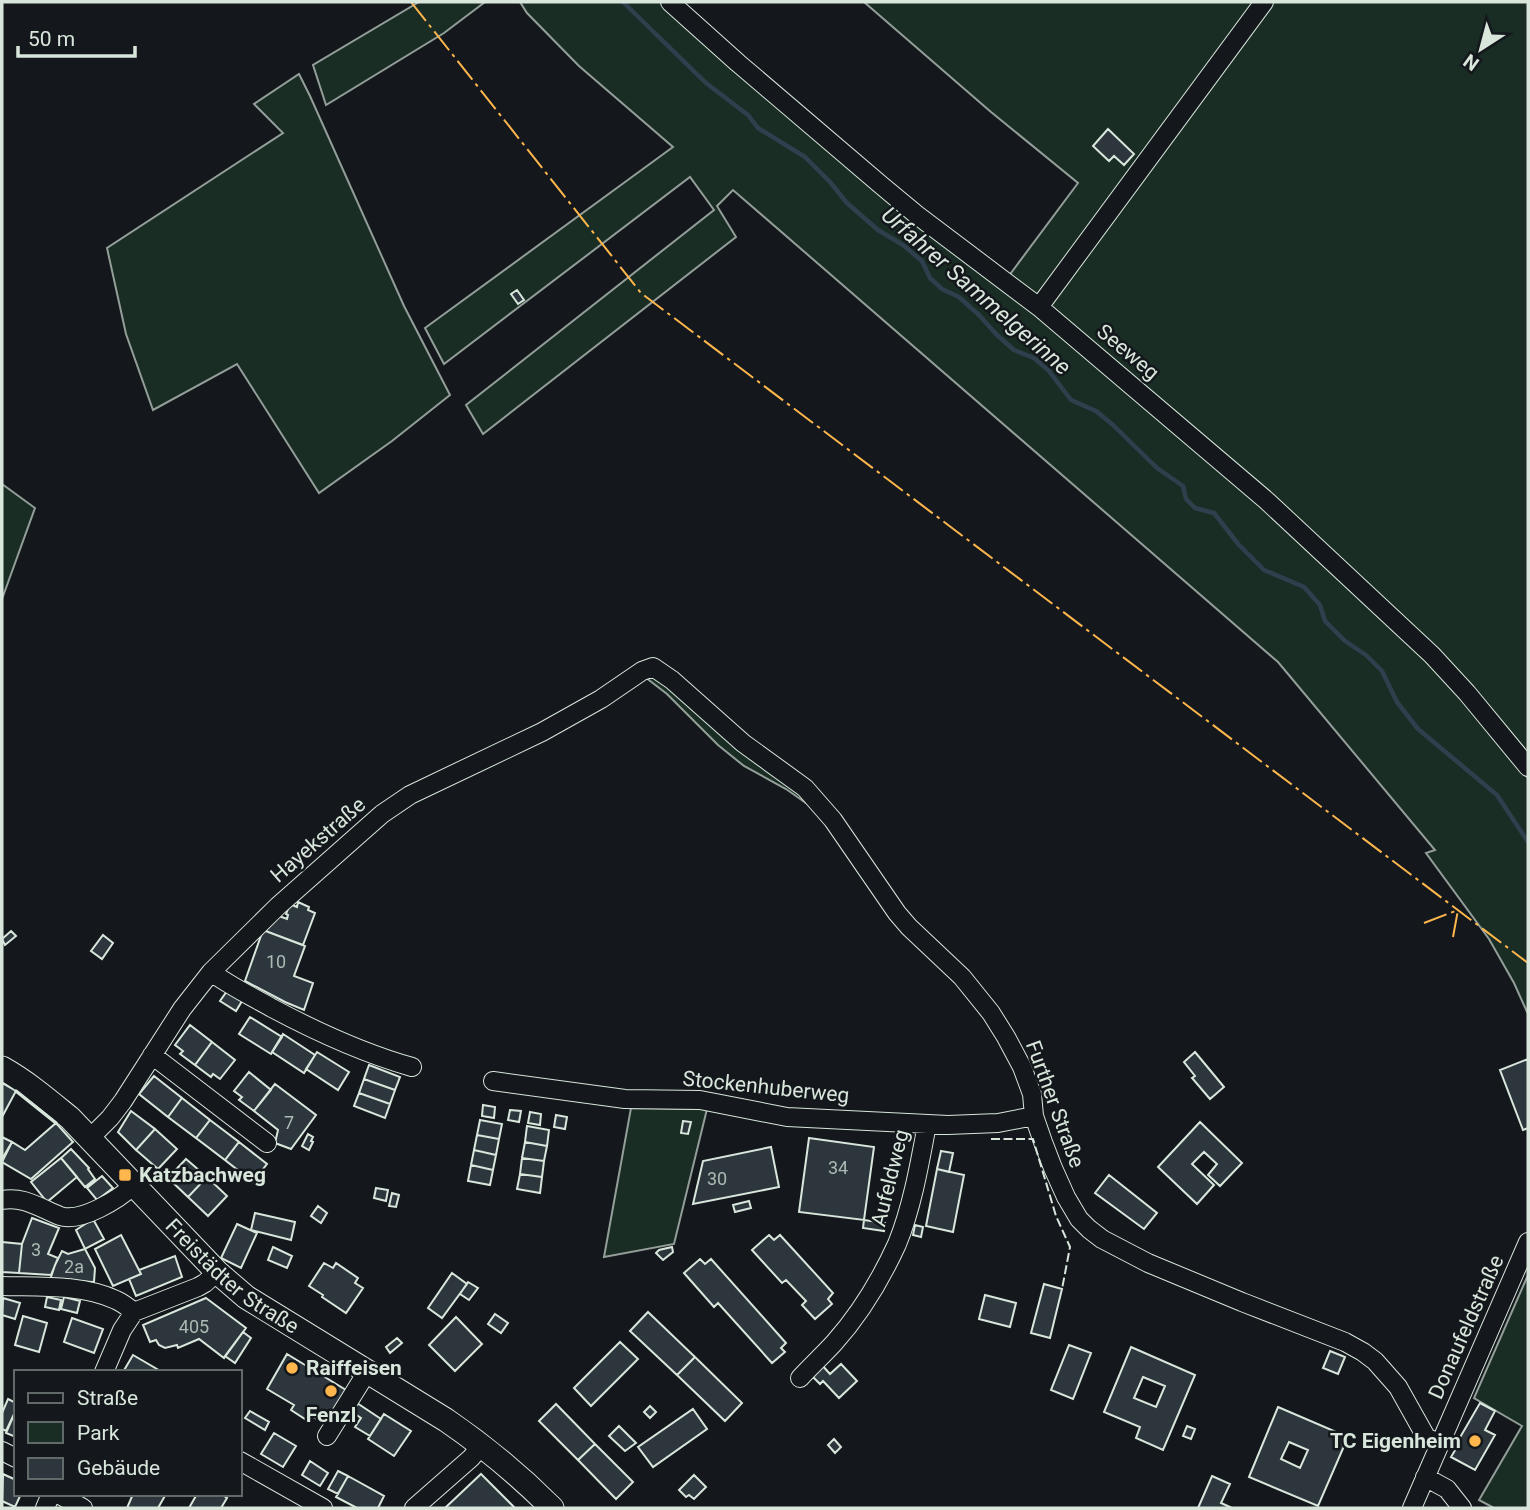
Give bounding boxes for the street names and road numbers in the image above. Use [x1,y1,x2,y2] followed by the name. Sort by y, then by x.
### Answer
[1092,319,1164,385] street label: Seeweg
[266,792,370,888] street label: Hayekstraße
[1021,1037,1089,1171] street label: Further Straße
[682,1066,850,1108] street label: Stockenhuberweg
[866,1127,914,1229] street label: Aufeldweg
[161,1214,303,1339] street label: Freistädter Straße
[1424,1251,1508,1403] street label: Donaufeldstraße

